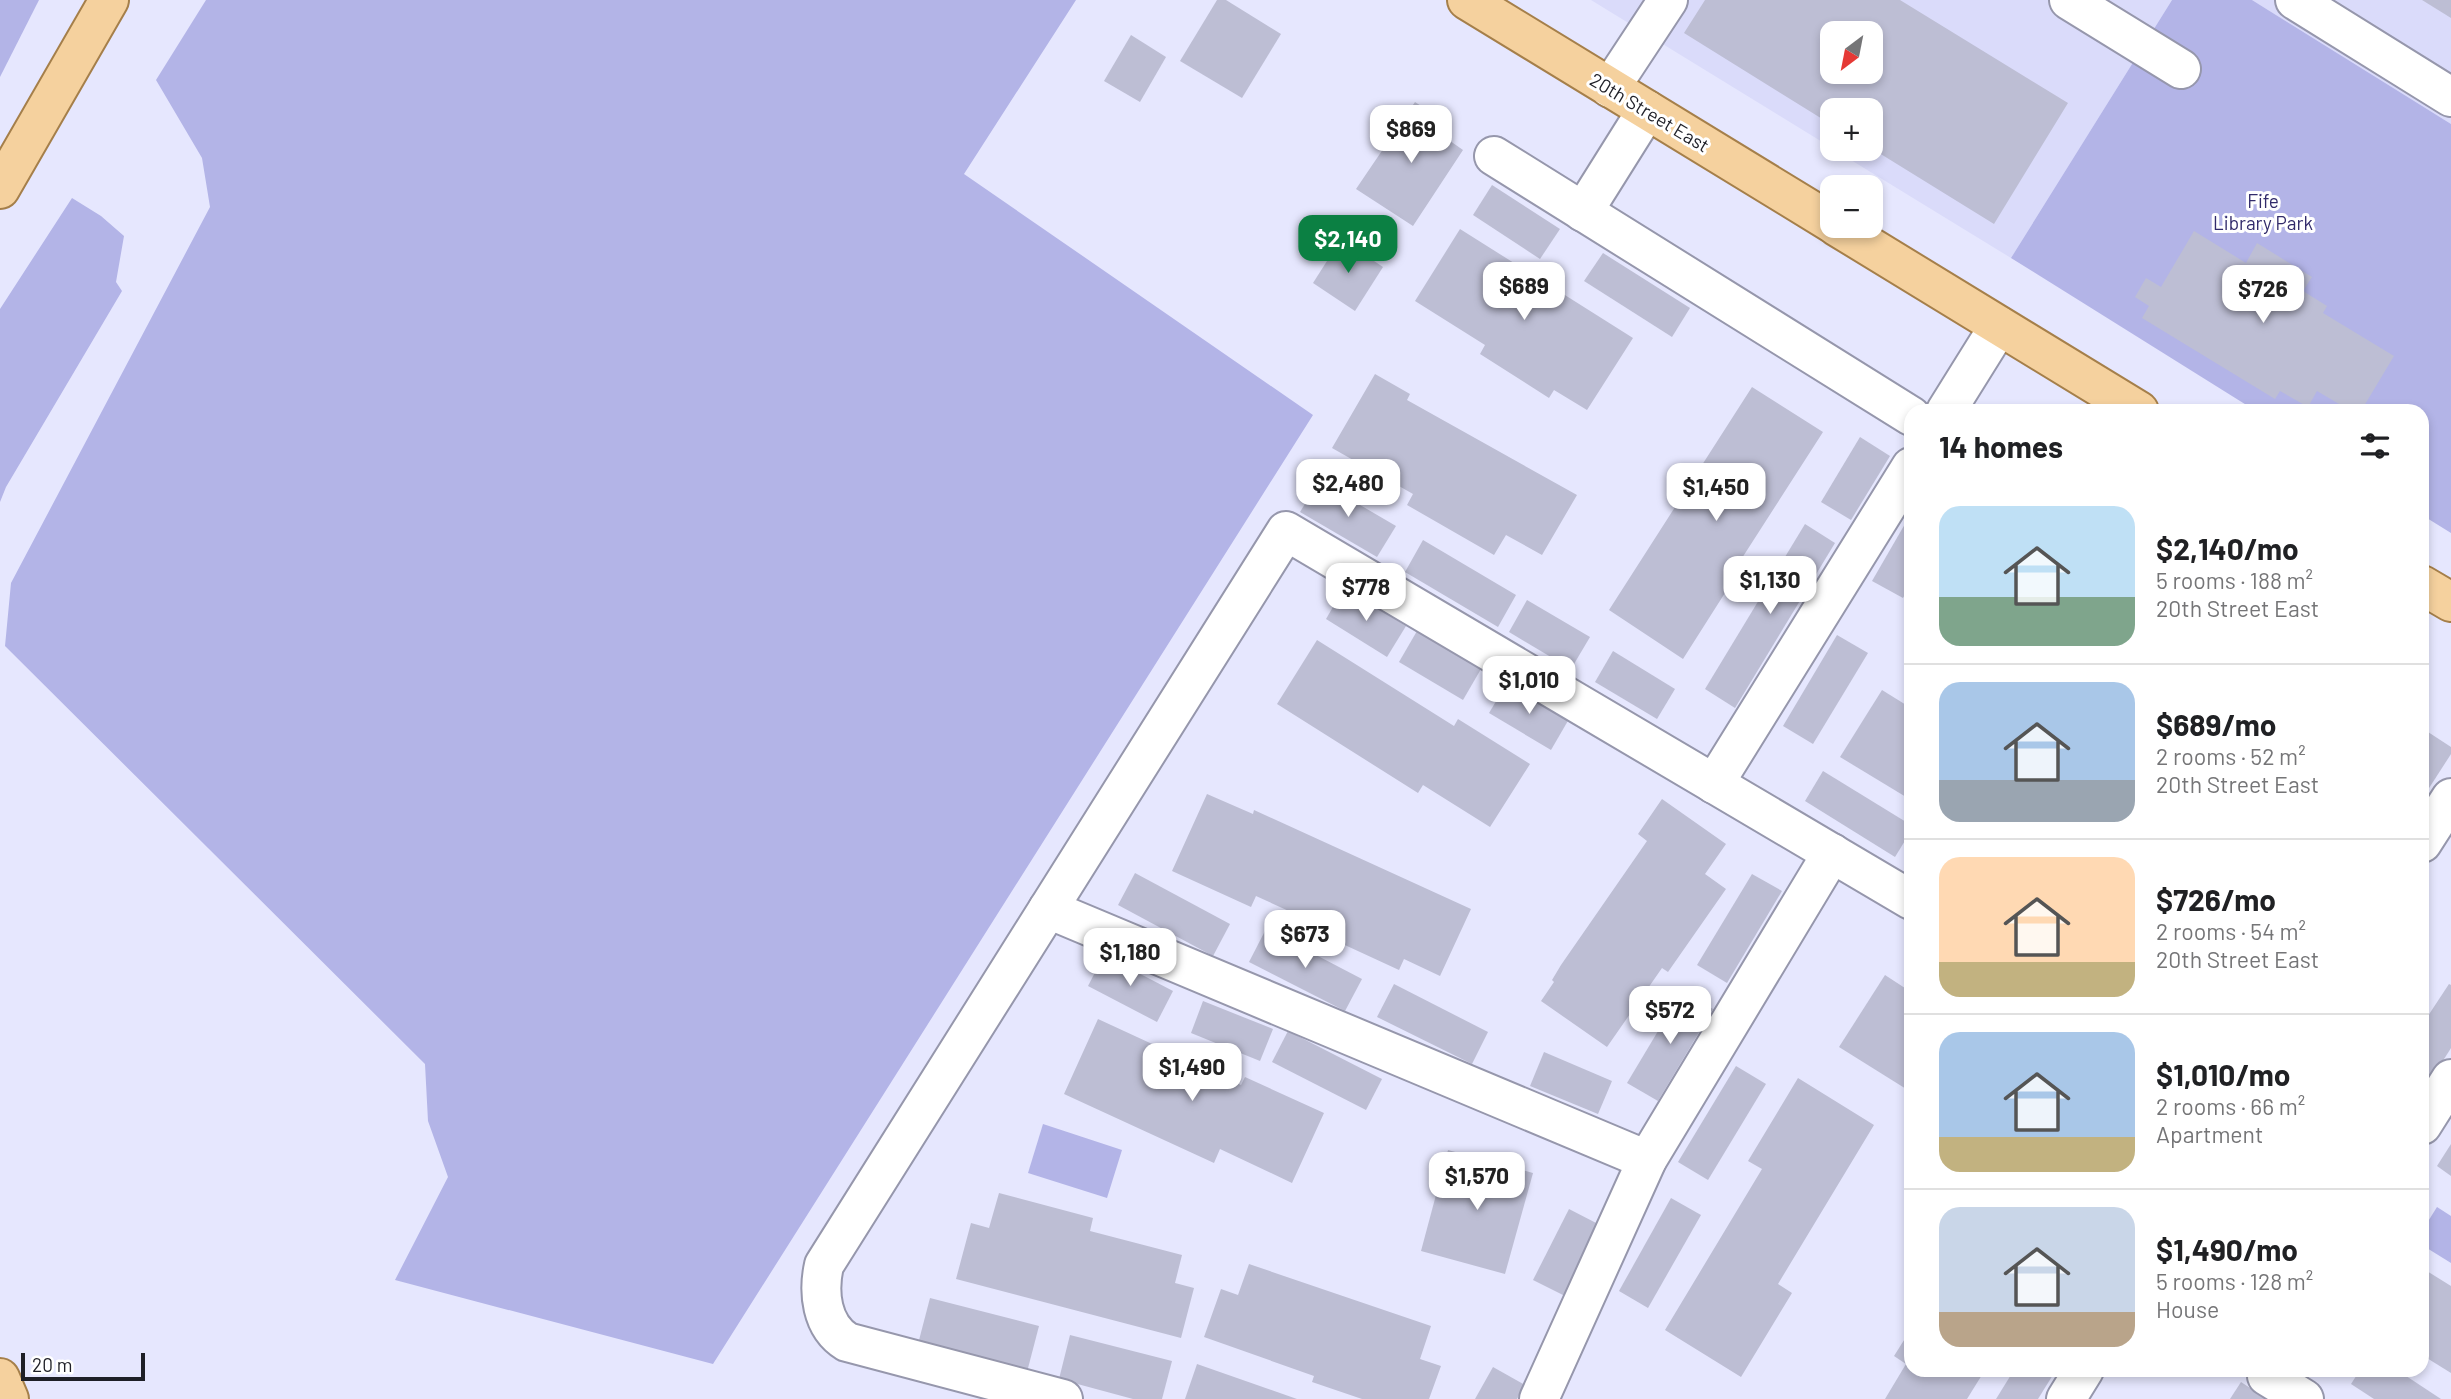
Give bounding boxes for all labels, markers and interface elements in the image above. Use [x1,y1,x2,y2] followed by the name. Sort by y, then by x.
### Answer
[1820,21,1883,84] north arrow
[1820,21,1883,238] map controls
[1586,67,1714,157] street label: 20th Street East
[1820,98,1883,161] button: +
[1370,106,1452,165] pin: $869
[1386,114,1436,142] text: $869
[1820,175,1883,238] button: −
[2213,189,2313,234] park label: Fife Library Park
[1291,216,1405,275] pin: $2,140
[1314,224,1382,252] text: $2,140
[1483,262,1565,322] pin: $689
[2222,266,2304,325] pin: $726
[1499,271,1549,299] text: $689
[2238,274,2288,302] text: $726
[2356,427,2394,465] icon: filters
[1939,428,2063,464] text: 14 homes
[1291,460,1405,519] pin: $2,480
[1659,463,1773,523] pin: $1,450
[1312,468,1384,496] text: $2,480
[1683,472,1749,500] text: $1,450
[2156,530,2299,566] text: $2,140/mo
[1995,534,2079,618] icon: home
[1713,556,1827,616] pin: $1,130
[1325,564,1407,623] pin: $778
[1739,565,1801,593] text: $1,130
[2156,566,2313,594] text: 5 rooms · 188 m²
[1342,572,1390,600] text: $778
[2156,594,2319,622] text: 20th Street East
[1472,656,1586,716] pin: $1,010
[1499,665,1559,693] text: $1,010
[2156,706,2276,742] text: $689/mo
[1995,710,2079,794] icon: home
[2156,742,2306,770] text: 2 rooms · 52 m²
[2156,770,2319,798] text: 20th Street East
[2156,881,2276,917] text: $726/mo
[1995,885,2079,969] icon: home
[1264,911,1346,970] pin: $673
[2156,917,2306,945] text: 2 rooms · 54 m²
[1280,919,1330,947] text: $673
[1073,928,1187,988] pin: $1,180
[1099,937,1161,965] text: $1,180
[2156,945,2319,973] text: 20th Street East
[1629,986,1711,1046] pin: $572
[1645,995,1695,1023] text: $572
[1135,1044,1249,1103] pin: $1,490
[1159,1052,1225,1080] text: $1,490
[2156,1056,2290,1092] text: $1,010/mo
[1995,1060,2079,1144] icon: home
[2156,1092,2305,1120] text: 2 rooms · 66 m²
[2156,1120,2263,1148] text: Apartment
[1420,1152,1534,1212] pin: $1,570
[1445,1161,1509,1189] text: $1,570
[2156,1231,2298,1267] text: $1,490/mo
[1995,1235,2079,1319] icon: home
[2156,1267,2313,1295] text: 5 rooms · 128 m²
[2156,1295,2219,1323] text: House
[21,1350,145,1382] scale bar
[32,1353,72,1376] text: 20 m

